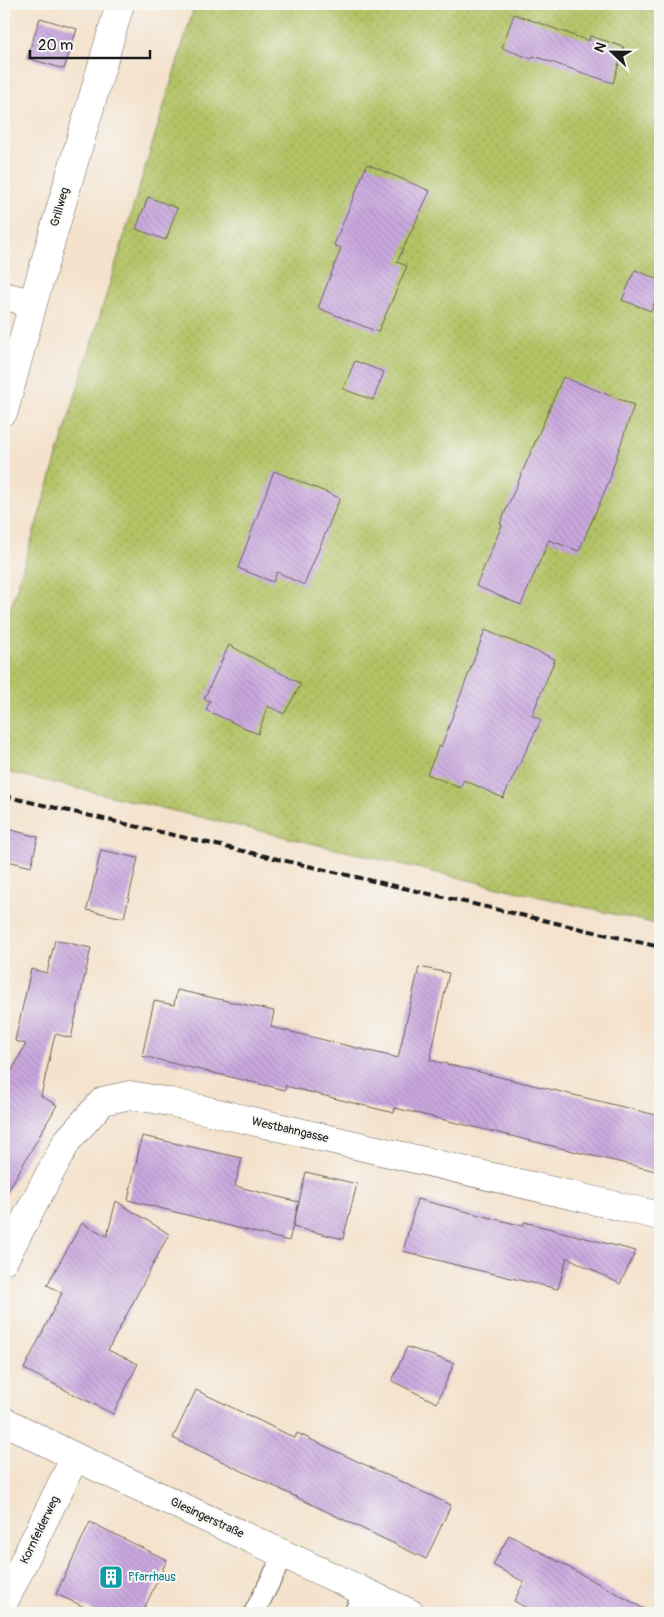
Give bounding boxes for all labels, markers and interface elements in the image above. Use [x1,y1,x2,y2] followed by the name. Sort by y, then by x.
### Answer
[30,28,150,60] scale bar
[586,28,636,78] north arrow
[38,36,73,55] text: 20 m
[591,40,610,55] text: N
[47,186,73,228] street label: Grillweg
[250,1114,330,1146] street label: Westbahngasse
[17,1493,63,1567] street label: Kornfelderweg
[168,1494,246,1542] street label: Glesingerstraße
[98,1564,124,1590] building icon: Pfarrhaus
[128,1570,176,1585] place label: Pfarrhaus

